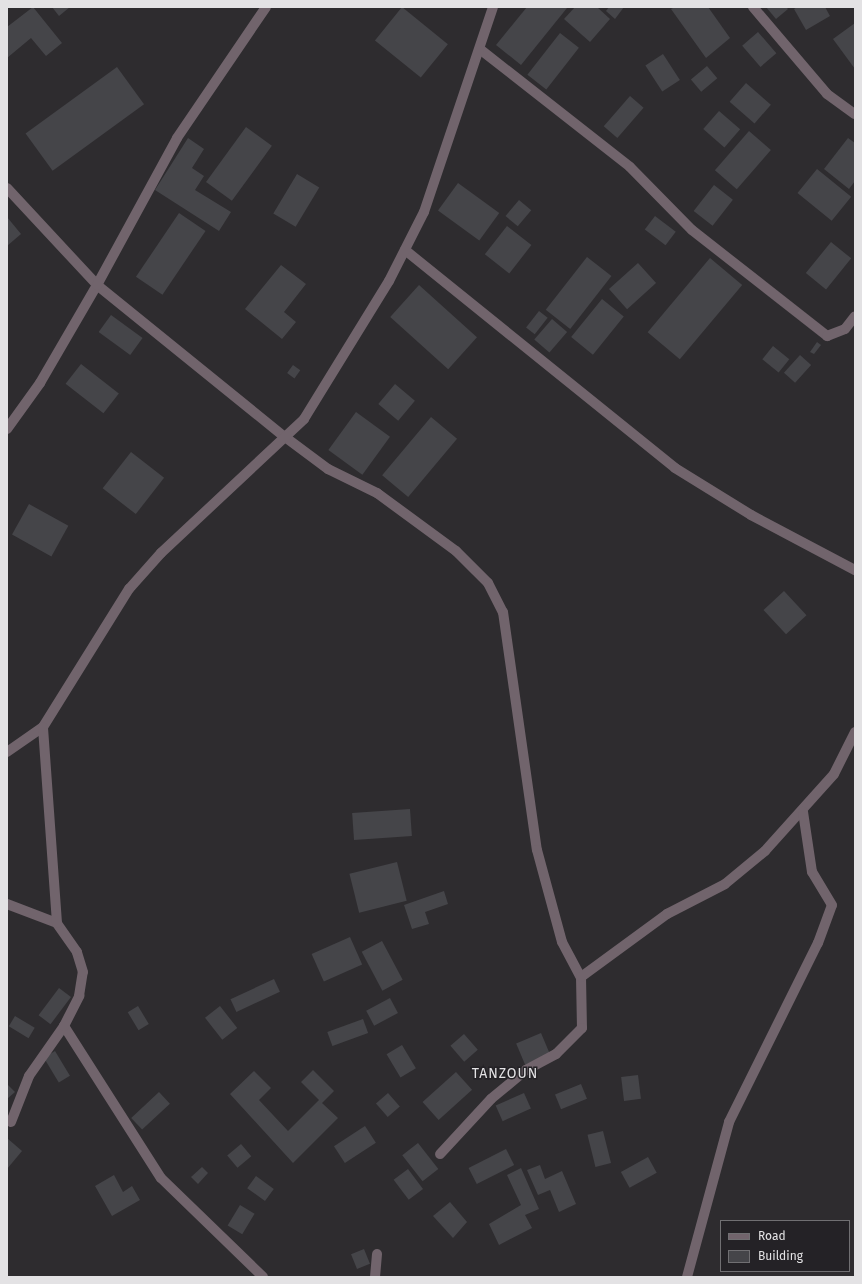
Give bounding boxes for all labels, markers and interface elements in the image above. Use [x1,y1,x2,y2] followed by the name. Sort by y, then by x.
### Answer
[472,1066,538,1082] district label: TANZOUN
[720,1220,850,1272] legend
[758,1229,786,1243] text: Road
[758,1249,803,1263] text: Building

